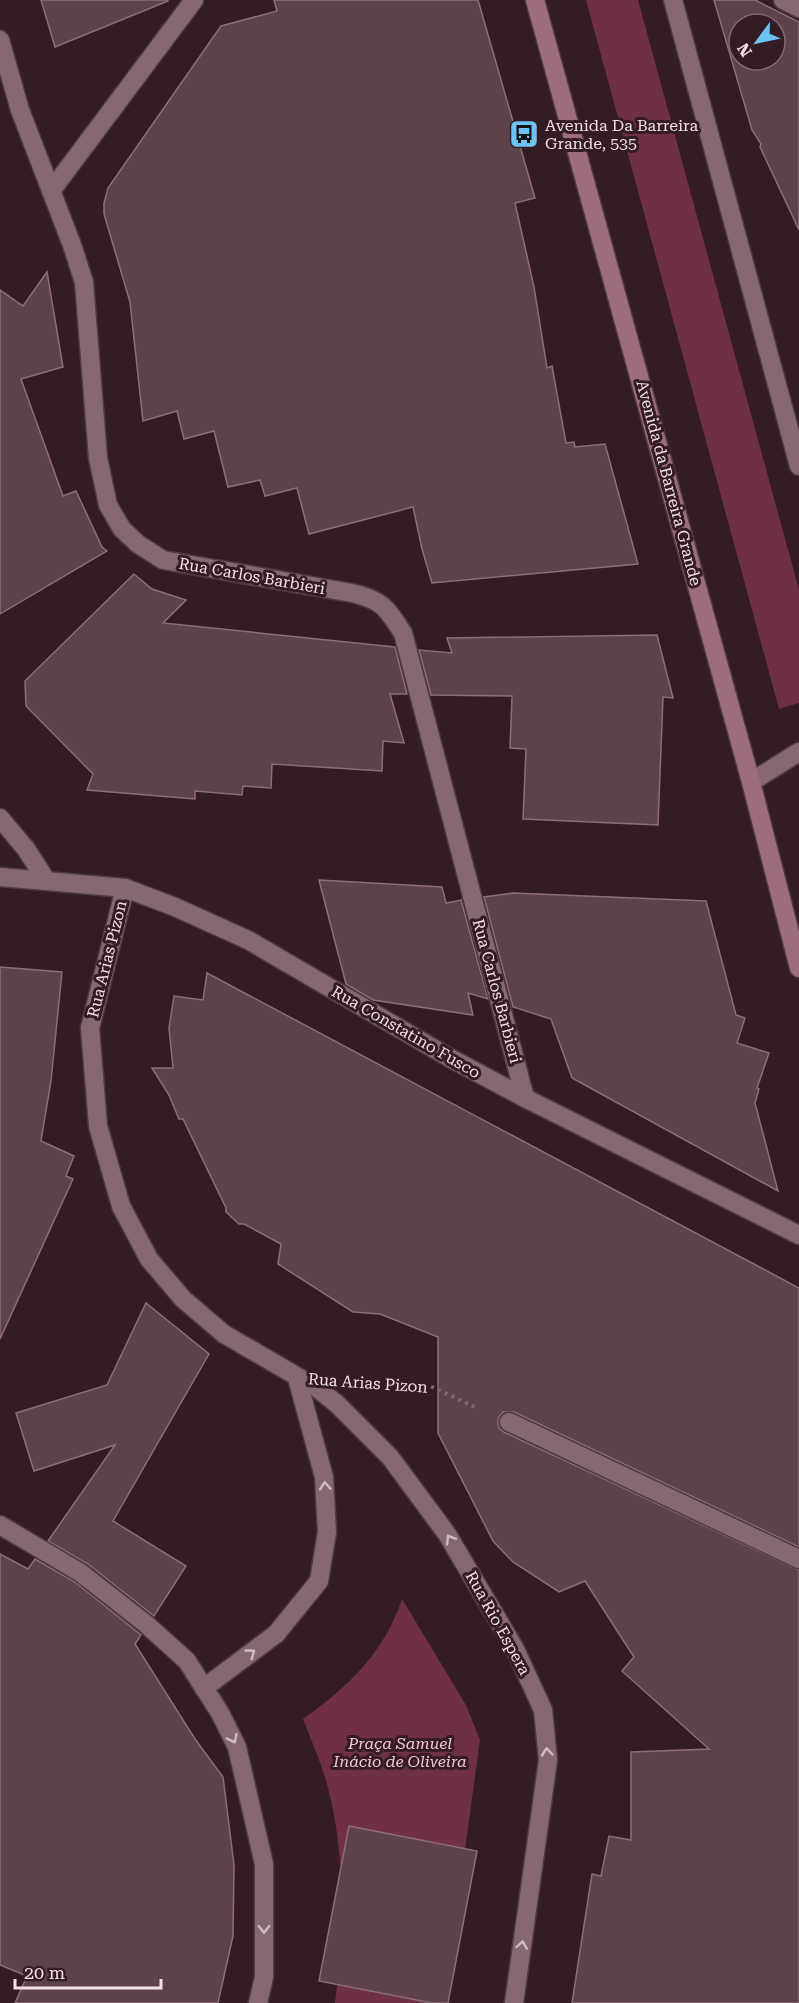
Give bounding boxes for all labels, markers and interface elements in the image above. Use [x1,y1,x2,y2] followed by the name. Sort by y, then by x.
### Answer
[727,12,787,72] north arrow
[734,40,756,60] text: N
[545,116,699,153] place label: Avenida Da Barreira Grande, 535
[508,118,540,150] bus stop icon: Avenida Da Barreira Grande, 535
[632,378,706,588] street label: Avenida da Barreira Grande
[177,554,327,598] street label: Rua Carlos Barbieri
[83,899,131,1019] street label: Rua Arias Pizon
[469,917,525,1065] street label: Rua Carlos Barbieri
[328,982,484,1082] street label: Rua Constatino Fusco
[308,1369,428,1397] street label: Rua Arias Pizon
[318,1482,331,1491] one-way arrow
[445,1535,457,1545] one-way arrow
[462,1568,535,1679] street label: Rua Rio Espera
[245,1649,256,1660] one-way arrow
[225,1732,237,1743] one-way arrow
[332,1734,467,1771] park label: Praça Samuel Inácio de Oliveira
[541,1747,554,1757] one-way arrow
[258,1925,270,1934] one-way arrow
[516,1940,528,1950] one-way arrow
[15,1952,160,1990] scale bar
[24,1962,65,1983] text: 20 m

